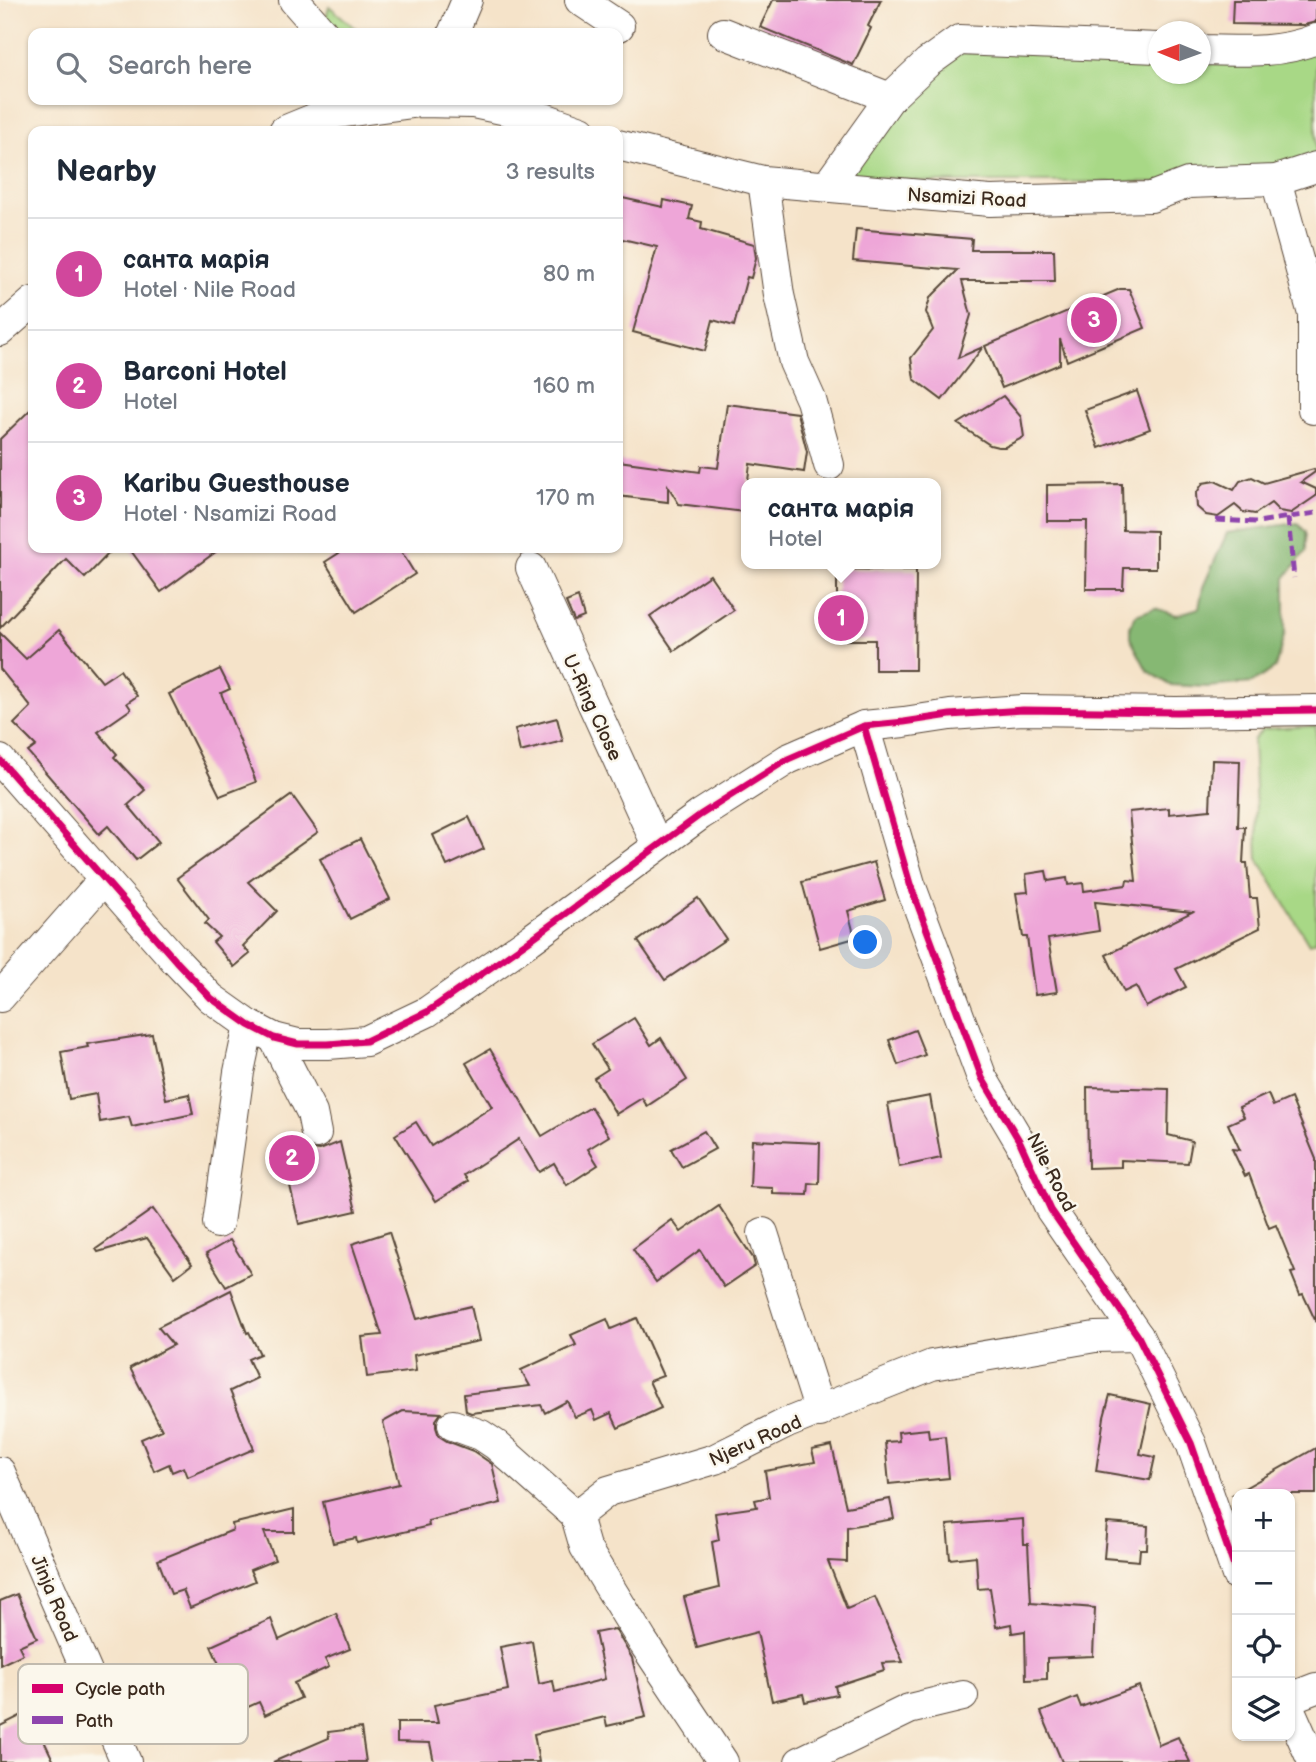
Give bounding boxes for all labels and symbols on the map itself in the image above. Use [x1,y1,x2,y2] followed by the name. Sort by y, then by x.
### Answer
[1148,21,1211,84] north arrow
[907,184,1027,213] street label: Nsamizi Road
[1071,294,1117,346] pin: 3
[818,592,864,644] pin: 1
[557,651,626,764] street label: U-Ring Close
[848,925,882,959] your location
[1021,1130,1080,1216] street label: Nile Road
[269,1132,315,1184] pin: 2
[706,1411,805,1472] street label: Njeru Road
[25,1552,82,1645] street label: Jinja Road
[18,1664,248,1744] legend
[75,1678,165,1701] text: Cycle path
[75,1710,113,1733] text: Path

